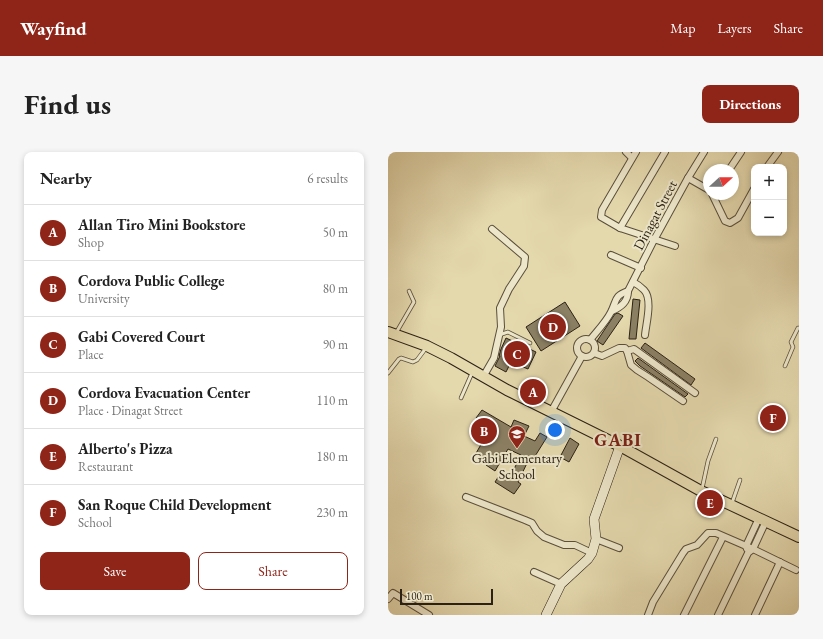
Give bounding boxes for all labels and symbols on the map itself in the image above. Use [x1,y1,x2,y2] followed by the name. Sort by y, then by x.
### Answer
[703,164,739,200] north arrow
[629,176,681,253] street label: Dinagat Street
[540,312,566,342] pin: D
[504,339,530,369] pin: C
[520,377,546,407] pin: A
[760,403,786,433] pin: F
[471,416,497,446] pin: B
[545,420,565,440] your location
[507,424,527,449] school or university icon: Gabi Elementary School
[594,428,642,451] district label: GABI
[472,449,563,483] place label: Gabi Elementary School
[697,488,723,518] pin: E
[400,587,493,606] scale bar

